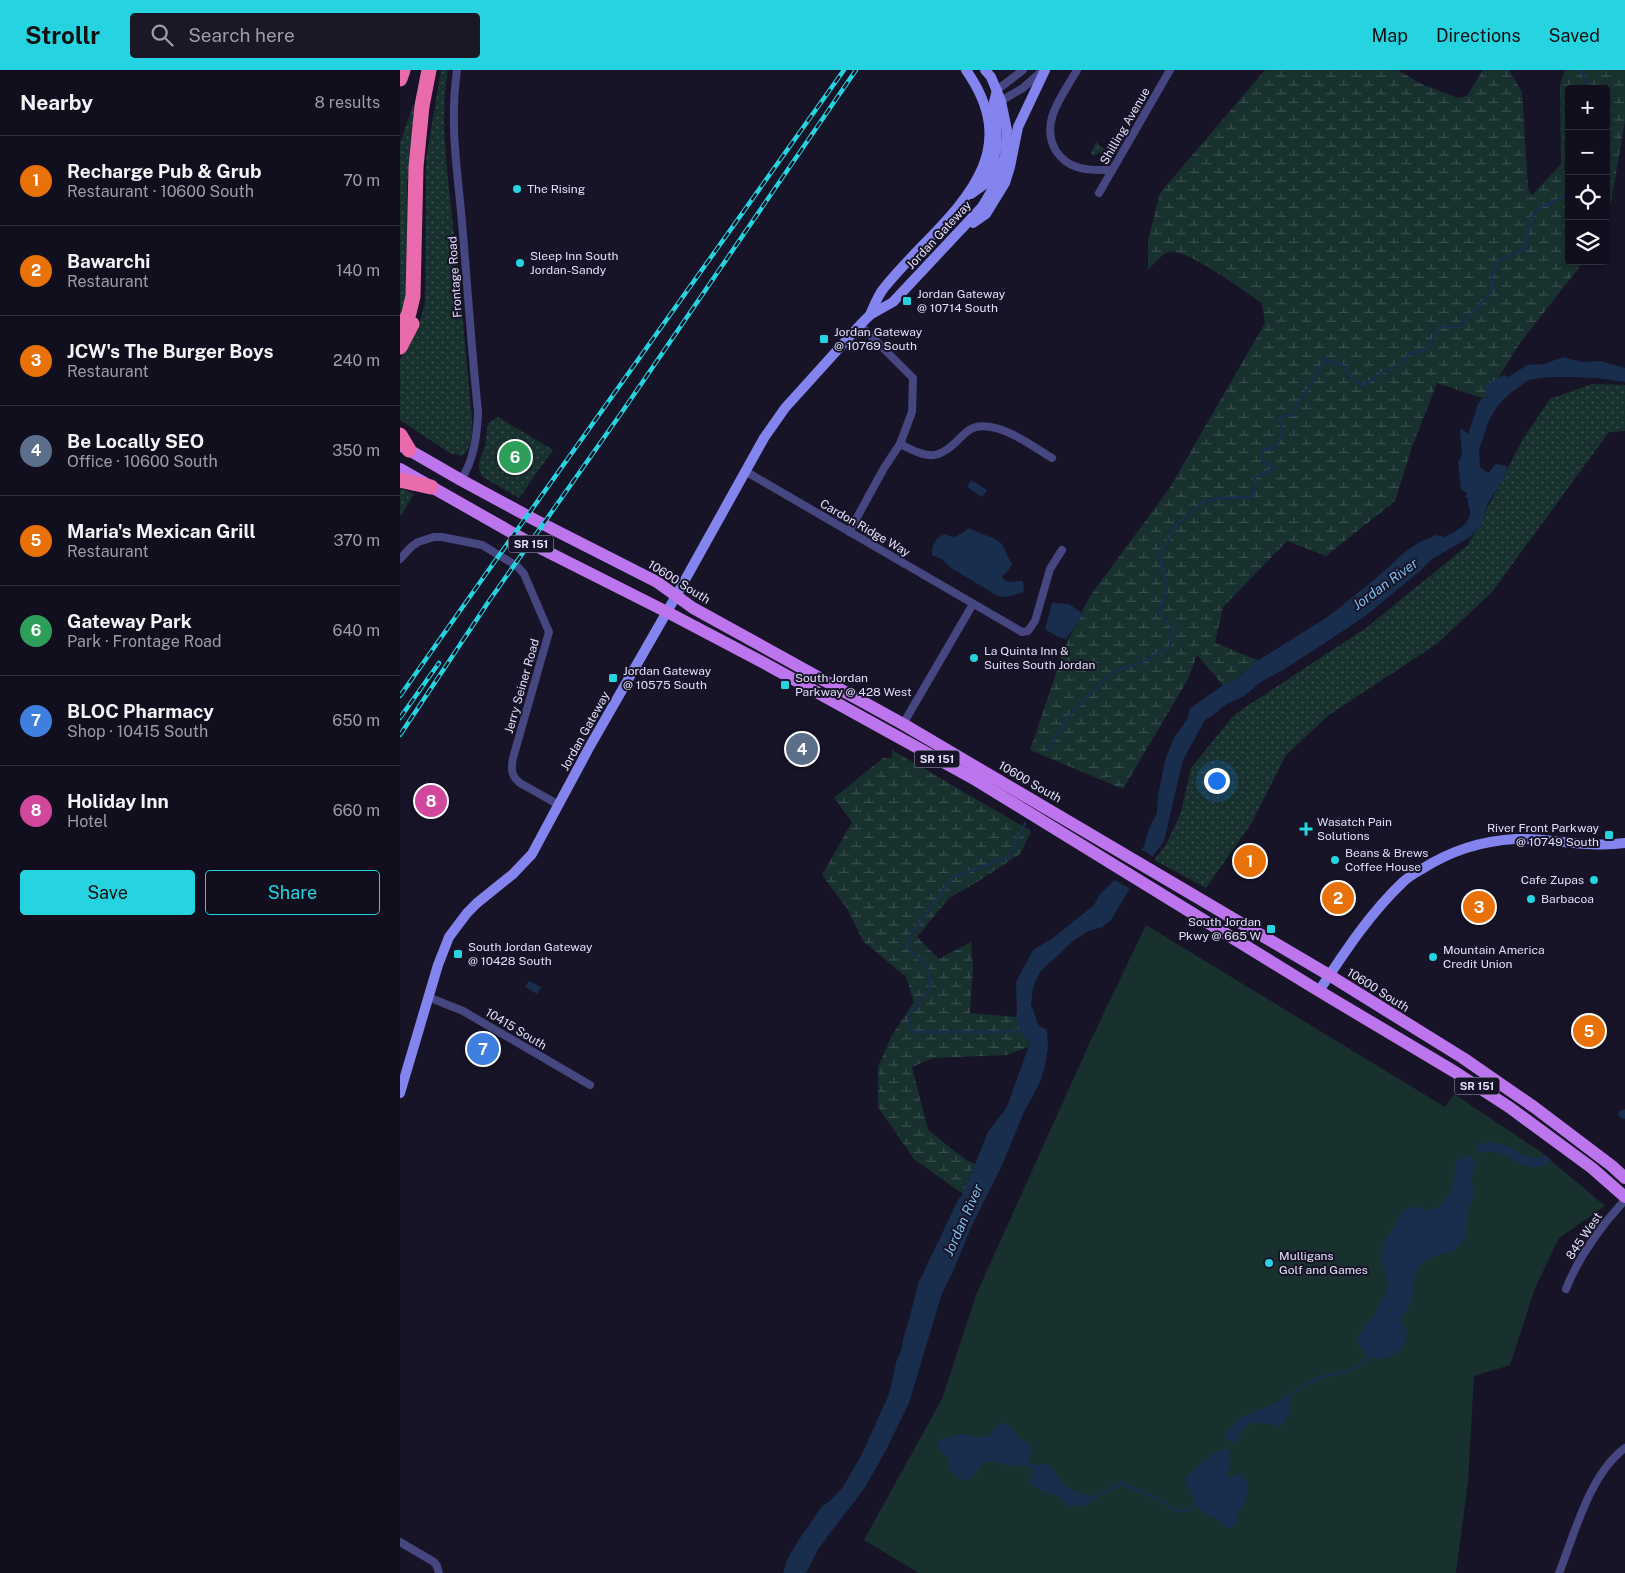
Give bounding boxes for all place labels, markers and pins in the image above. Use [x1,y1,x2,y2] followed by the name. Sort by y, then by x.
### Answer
[527,182,585,196] place label: The Rising
[511,183,523,195] marker: The Rising
[530,249,619,277] place label: Sleep Inn South Jordan-Sandy
[514,257,526,269] marker: Sleep Inn South Jordan-Sandy
[917,287,1006,315] place label: Jordan Gateway @ 10714 South
[901,295,913,307] marker: Jordan Gateway @ 10714 South
[834,325,923,353] place label: Jordan Gateway @ 10769 South
[818,333,830,345] marker: Jordan Gateway @ 10769 South
[499,438,531,476] pin: 6
[984,644,1095,672] place label: La Quinta Inn & Suites South Jordan
[968,652,980,664] marker: La Quinta Inn & Suites South Jordan
[623,664,712,692] place label: Jordan Gateway @ 10575 South
[795,671,912,699] place label: South Jordan Parkway @ 428 West
[607,672,619,684] marker: Jordan Gateway @ 10575 South
[779,679,791,691] marker: South Jordan Parkway @ 428 West
[786,730,818,768] pin: 4
[415,782,447,820] pin: 8
[1317,815,1392,843] place label: Wasatch Pain Solutions
[1487,821,1600,849] place label: River Front Parkway @ 10749 South
[1299,822,1313,836] marker: Wasatch Pain Solutions
[1603,829,1615,841] marker: River Front Parkway @ 10749 South
[1234,842,1266,880] pin: 1
[1345,846,1428,874] place label: Beans & Brews Coffee House
[1329,854,1341,866] marker: Beans & Brews Coffee House
[1521,873,1584,887] place label: Cafe Zupas
[1588,874,1600,886] marker: Cafe Zupas
[1322,879,1354,917] pin: 2
[1463,888,1495,926] pin: 3
[1541,892,1594,906] place label: Barbacoa
[1525,893,1537,905] marker: Barbacoa
[1178,915,1262,943] place label: South Jordan Pkwy @ 665 W
[1265,923,1277,935] marker: South Jordan Pkwy @ 665 W
[468,940,593,968] place label: South Jordan Gateway @ 10428 South
[1443,943,1545,971] place label: Mountain America Credit Union
[452,948,464,960] marker: South Jordan Gateway @ 10428 South
[1427,951,1439,963] marker: Mountain America Credit Union
[1573,1012,1605,1050] pin: 5
[467,1030,499,1068] pin: 7
[1279,1249,1368,1277] place label: Mulligans Golf and Games
[1263,1257,1275,1269] marker: Mulligans Golf and Games

